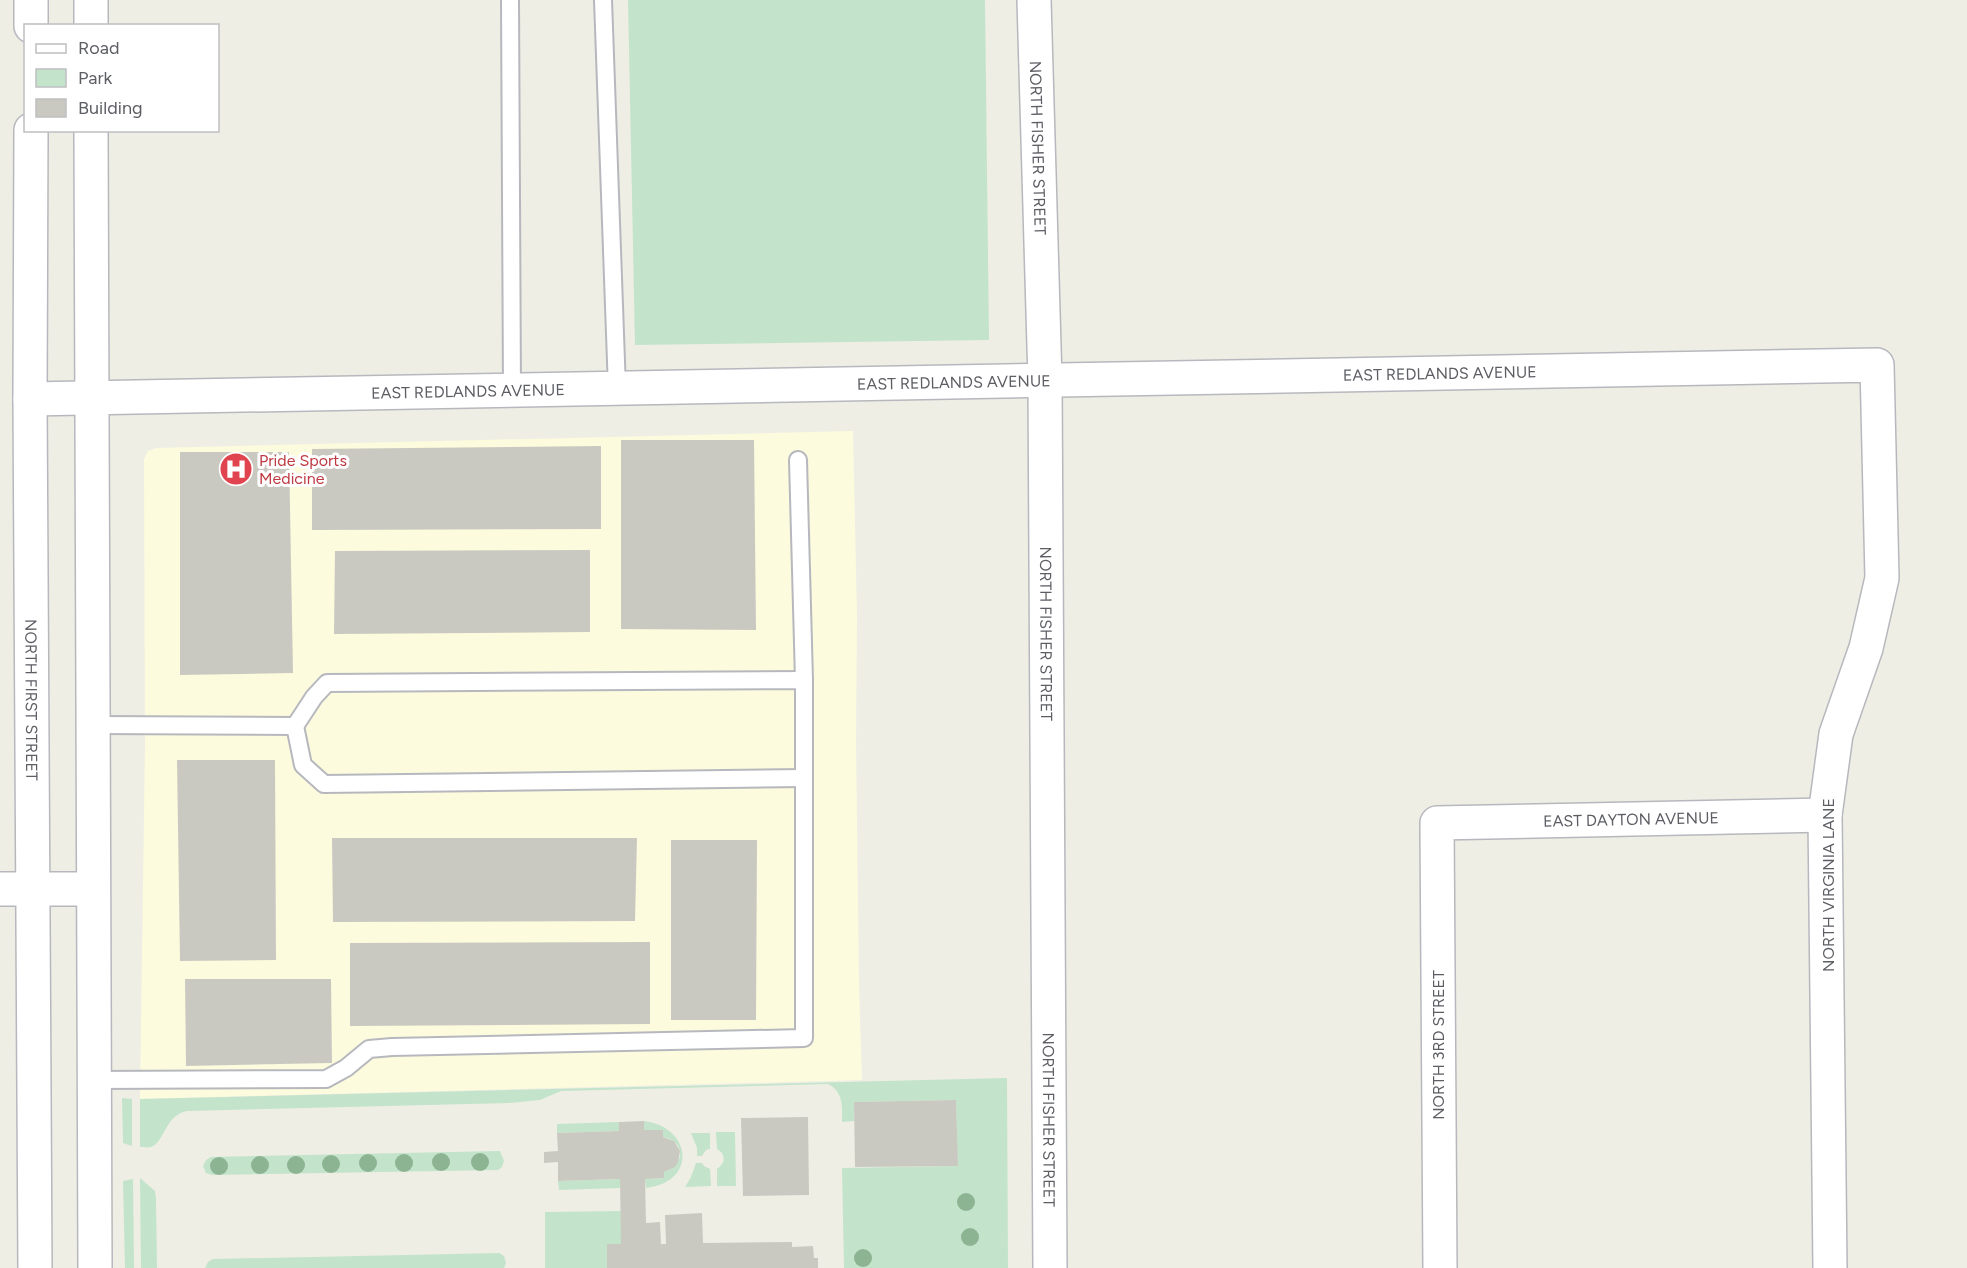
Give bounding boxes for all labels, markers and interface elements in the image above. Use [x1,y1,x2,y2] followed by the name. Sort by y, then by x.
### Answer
[24,24,219,132] legend
[78,37,119,59] text: Road
[1026,60,1050,236] street label: NORTH FISHER STREET
[78,67,113,89] text: Park
[78,97,143,119] text: Building
[1343,362,1537,384] street label: EAST REDLANDS AVENUE
[857,371,1051,393] street label: EAST REDLANDS AVENUE
[371,380,565,402] street label: EAST REDLANDS AVENUE
[218,451,254,487] hospital icon: Pride Sports Medicine
[259,451,347,488] place label: Pride Sports Medicine
[1036,547,1056,721] street label: NORTH FISHER STREET
[22,619,42,781] street label: NORTH FIRST STREET
[1819,798,1838,972] street label: NORTH VIRGINIA LANE
[1543,808,1719,830] street label: EAST DAYTON AVENUE
[1429,970,1448,1120] street label: NORTH 3RD STREET
[1039,1033,1059,1207] street label: NORTH FISHER STREET

